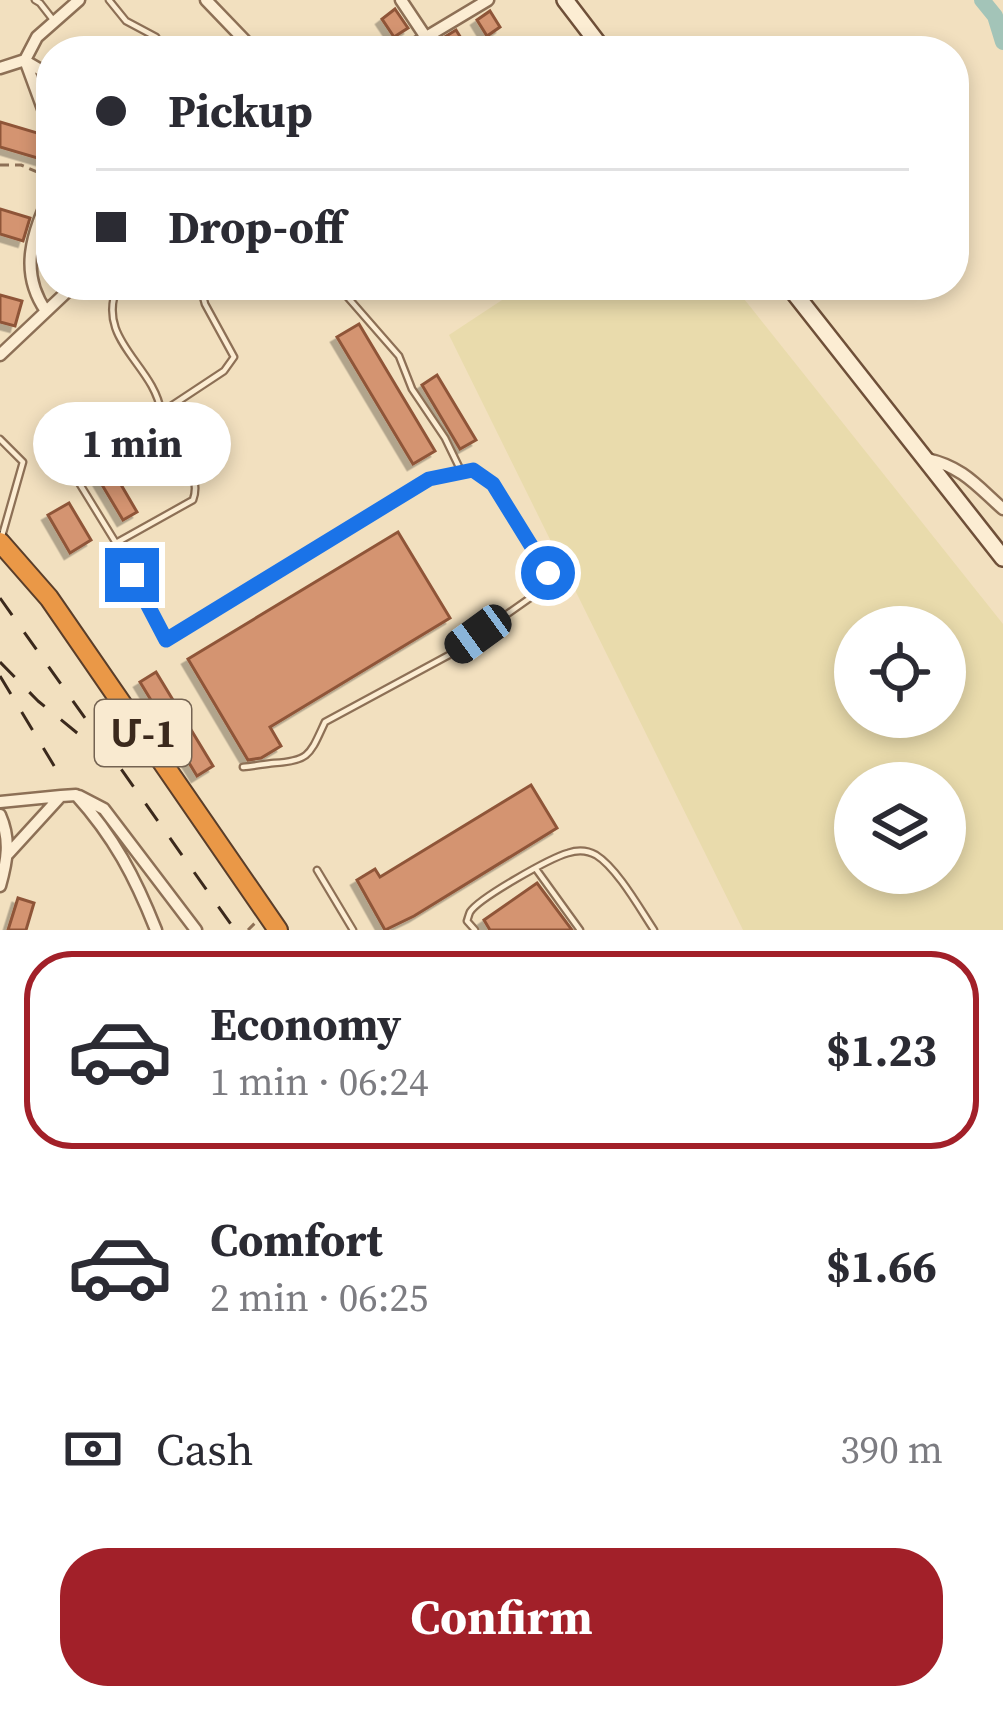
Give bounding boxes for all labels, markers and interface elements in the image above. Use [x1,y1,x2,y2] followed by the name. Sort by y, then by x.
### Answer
[168,80,313,142] text: Pickup
[168,196,344,258] text: Drop-off
[33,401,231,485] callout: 1 min
[81,417,183,470] text: 1 min
[521,546,575,600] route start
[105,548,159,602] route end
[438,598,518,670] car
[834,606,966,894] map controls
[834,606,966,738] button: locate
[95,700,191,766] road number: Մ-1
[834,762,966,894] button: layers
[210,993,401,1055] text: Economy
[66,996,174,1104] icon: car
[826,1019,937,1081] text: $1.23
[210,1055,429,1108] text: 1 min · 06:24
[210,1209,383,1271] text: Comfort
[66,1212,174,1320] icon: car
[826,1235,937,1297] text: $1.66
[210,1271,429,1324] text: 2 min · 06:25
[60,1416,126,1482] icon: cash
[156,1418,253,1480] text: Cash
[840,1423,943,1476] text: 390 m
[60,1548,943,1686] button: Confirm

